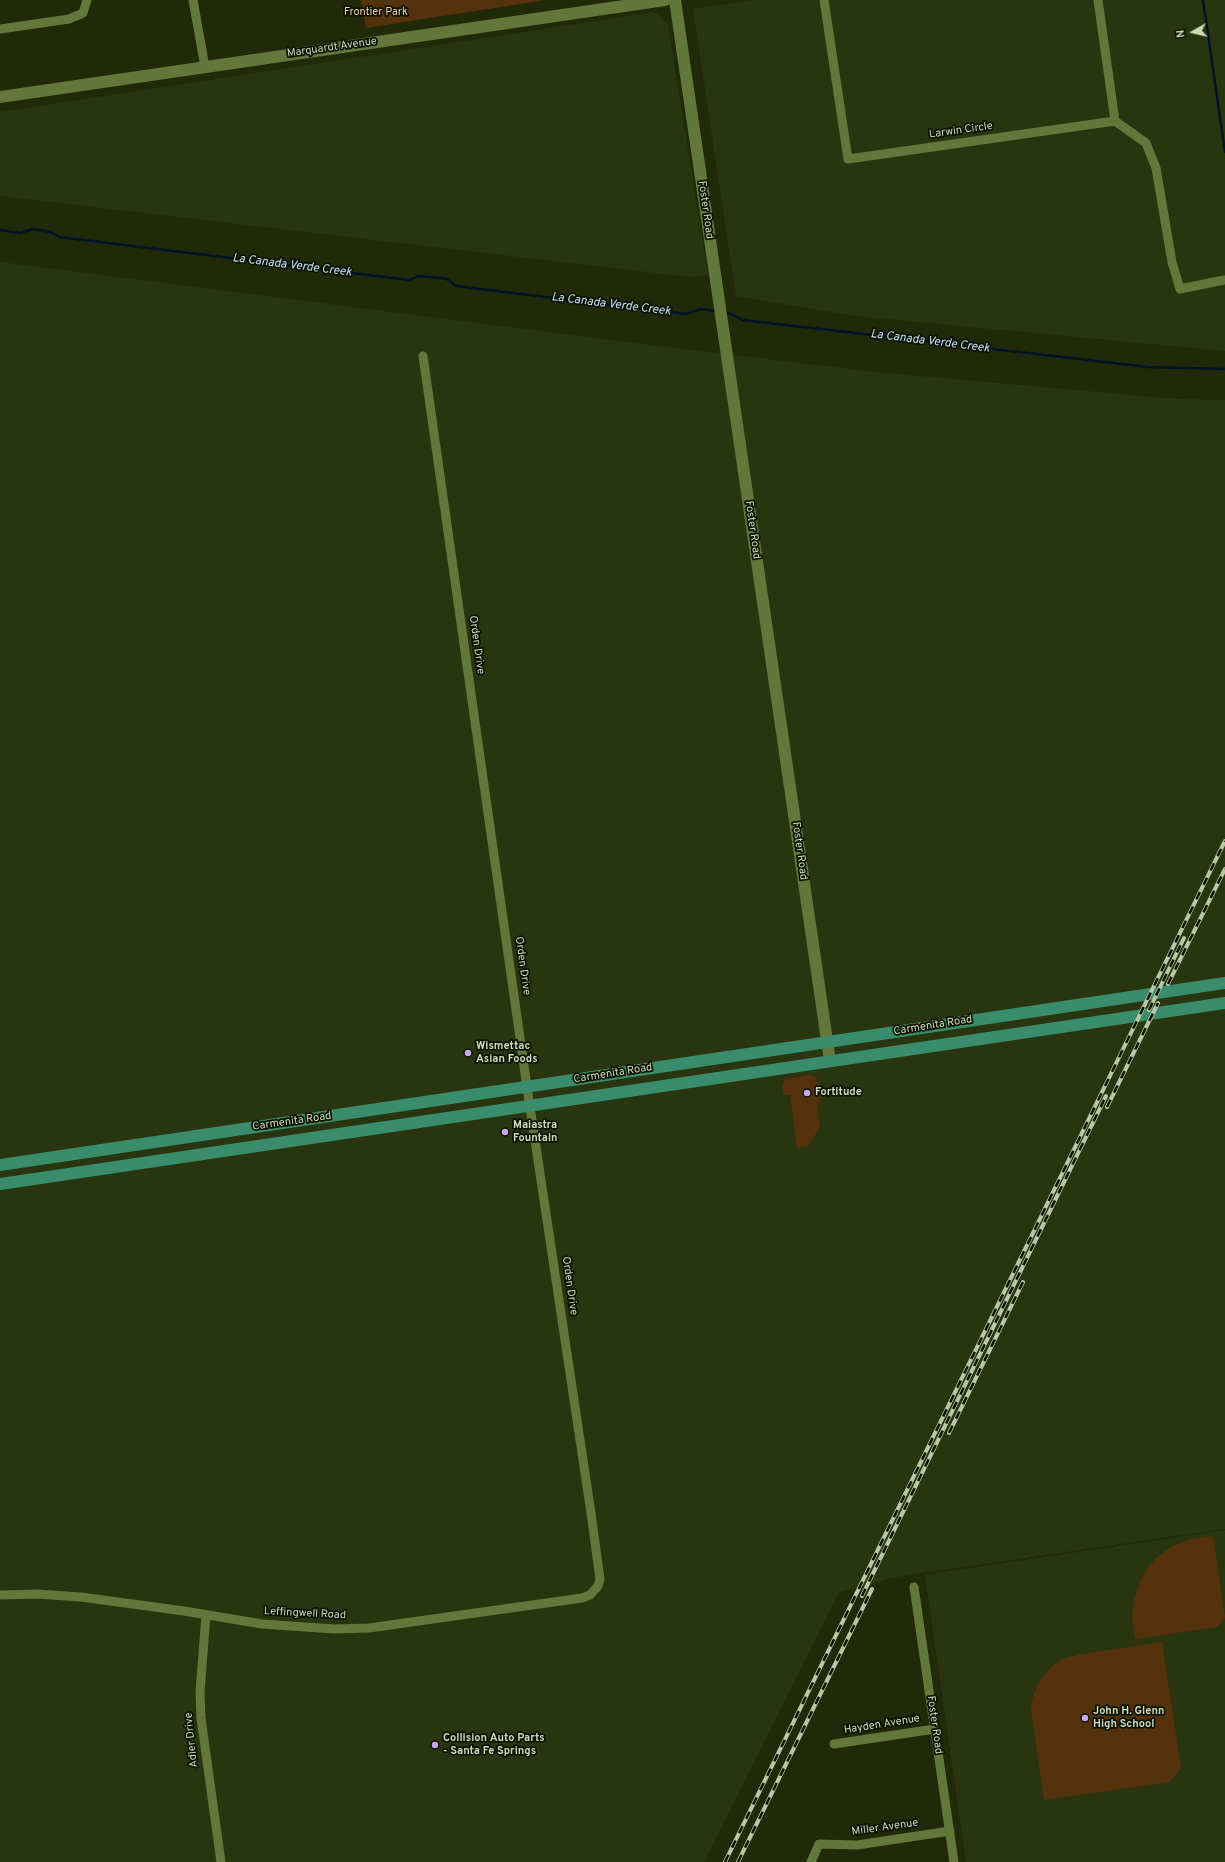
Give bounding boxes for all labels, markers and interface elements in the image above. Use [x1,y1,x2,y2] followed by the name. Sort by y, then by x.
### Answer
[344,6,408,20] park label: Frontier Park
[1173,12,1213,52] north arrow
[1174,29,1189,39] text: N
[286,35,378,61] street label: Marquardt Avenue
[928,120,994,142] street label: Larwin Circle
[694,180,716,240] street label: Foster Road
[232,252,352,280] water label: La Canada Verde Creek
[551,291,671,319] water label: La Canada Verde Creek
[870,328,990,356] water label: La Canada Verde Creek
[741,500,763,560] street label: Foster Road
[465,615,487,675] street label: Orden Drive
[788,821,810,881] street label: Foster Road
[511,936,533,996] street label: Orden Drive
[893,1013,973,1039] street label: Carmenita Road
[476,1040,538,1066] place label: Wismettac Asian Foods
[463,1048,473,1058] marker: Wismettac Asian Foods
[573,1061,653,1087] street label: Carmenita Road
[815,1086,862,1100] place label: Fortitude
[802,1088,812,1098] marker: Fortitude
[252,1110,332,1134] street label: Carmenita Road
[513,1119,558,1145] place label: Maiastra Fountain
[500,1127,510,1137] marker: Maiastra Fountain
[558,1256,580,1316] street label: Orden Drive
[264,1605,346,1623] street label: Leffingwell Road
[923,1695,945,1755] street label: Foster Road
[1093,1705,1165,1731] place label: John H. Glenn High School
[183,1712,201,1768] street label: Adler Drive
[843,1712,921,1738] street label: Hayden Avenue
[1080,1713,1090,1723] marker: John H. Glenn High School
[443,1732,545,1758] place label: Collision Auto Parts - Santa Fe Springs
[430,1740,440,1750] marker: Collision Auto Parts - Santa Fe Springs
[851,1817,919,1839] street label: Miller Avenue

